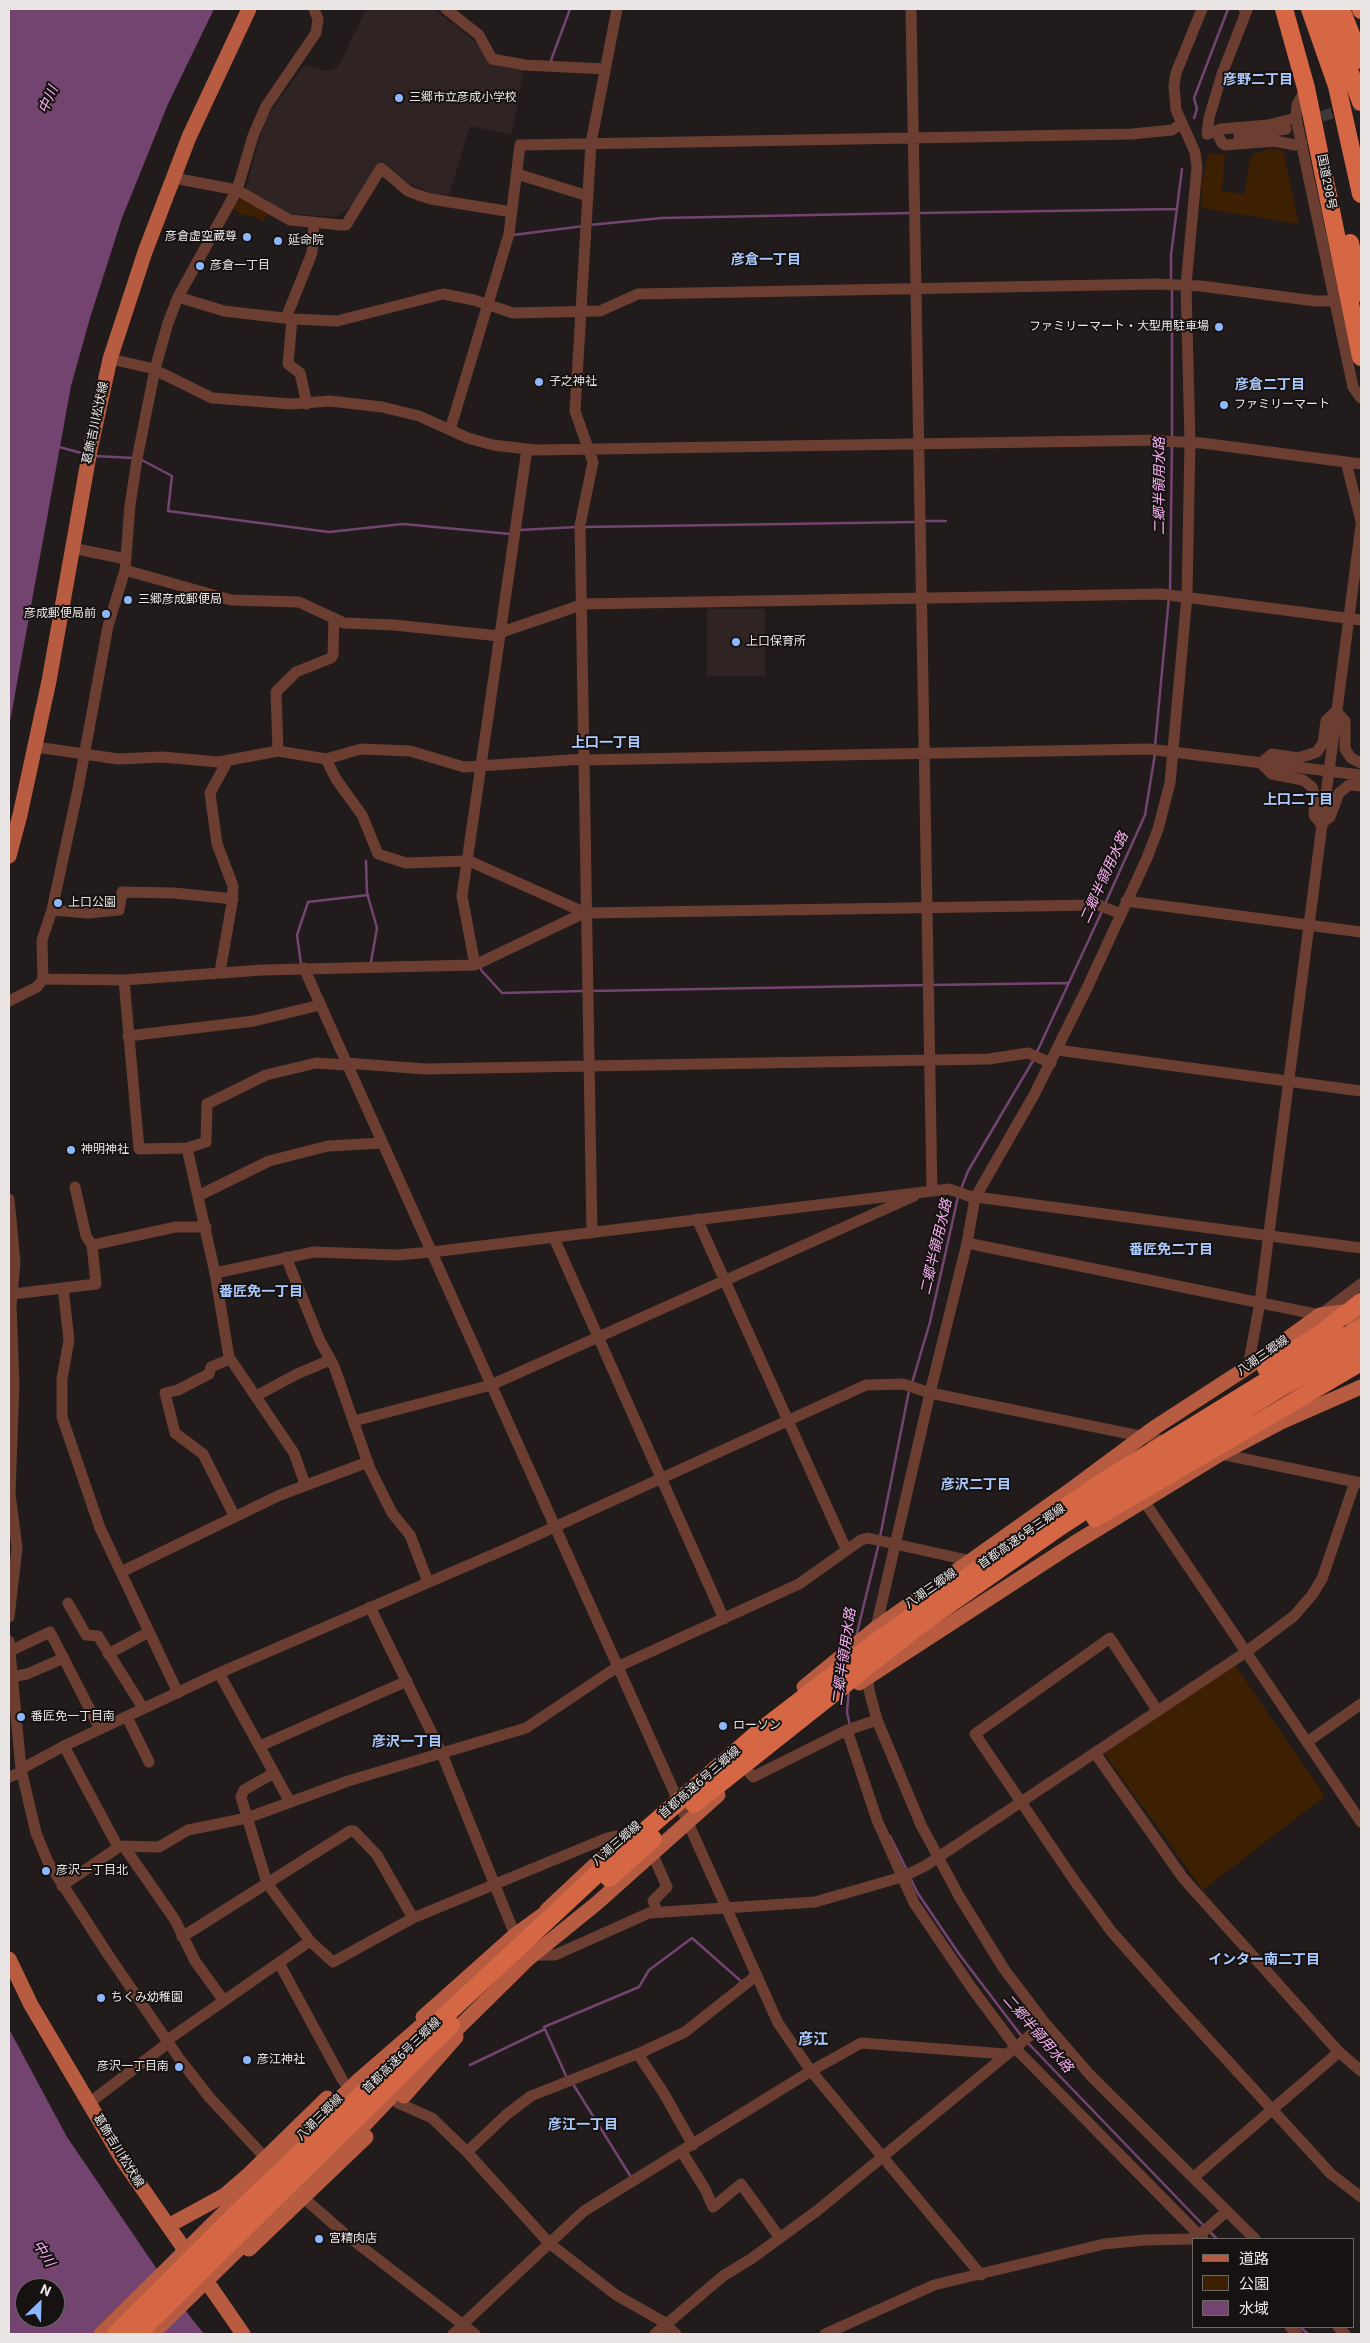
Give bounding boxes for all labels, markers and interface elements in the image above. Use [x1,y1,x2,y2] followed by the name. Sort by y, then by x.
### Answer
[1223,72,1293,88] district label: 彦野二丁目
[36,84,62,116] water label: 中川
[409,91,517,105] place label: 三郷市立彦成小学校
[393,92,405,104] marker: 三郷市立彦成小学校
[1314,153,1338,211] street label: 国道298号
[165,230,237,244] place label: 彦倉虚空蔵尊
[241,231,253,243] marker: 彦倉虚空蔵尊
[288,234,324,248] place label: 延命院
[272,235,284,247] marker: 延命院
[731,252,801,268] district label: 彦倉一丁目
[210,259,270,273] place label: 彦倉一丁目
[194,260,206,272] marker: 彦倉一丁目
[1029,320,1209,334] place label: ファミリーマート・大型用駐車場
[1213,321,1225,333] marker: ファミリーマート・大型用駐車場
[549,375,597,389] place label: 子之神社
[533,376,545,388] marker: 子之神社
[1235,377,1305,393] district label: 彦倉二丁目
[80,380,112,466] street label: 葛飾吉川松伏線
[1234,398,1330,412] place label: ファミリーマート
[1218,399,1230,411] marker: ファミリーマート
[1152,437,1168,535] water label: 二郷半領用水路
[138,593,222,607] place label: 三郷彦成郵便局
[122,594,134,606] marker: 三郷彦成郵便局
[24,607,96,621] place label: 彦成郵便局前
[100,608,112,620] marker: 彦成郵便局前
[746,635,806,649] place label: 上口保育所
[730,636,742,648] marker: 上口保育所
[571,735,641,751] district label: 上口一丁目
[1263,792,1333,808] district label: 上口二丁目
[1077,830,1133,926] water label: 二郷半領用水路
[68,896,116,910] place label: 上口公園
[52,897,64,909] marker: 上口公園
[81,1143,129,1157] place label: 神明神社
[65,1144,77,1156] marker: 神明神社
[918,1197,956,1297] water label: 二郷半領用水路
[1129,1242,1213,1258] district label: 番匠免二丁目
[219,1284,303,1300] district label: 番匠免一丁目
[1234,1333,1292,1379] street label: 八潮三郷線
[941,1477,1011,1493] district label: 彦沢二丁目
[976,1502,1068,1572] street label: 首都高速6号三郷線
[902,1566,960,1612] street label: 八潮三郷線
[830,1607,860,1707] water label: 二郷半領用水路
[31,1710,115,1724] place label: 番匠免一丁目南
[15,1711,27,1723] marker: 番匠免一丁目南
[733,1719,781,1733] place label: ローソン
[717,1720,729,1732] marker: ローソン
[372,1734,442,1750] district label: 彦沢一丁目
[657,1744,743,1822] street label: 首都高速6号三郷線
[590,1819,644,1869] street label: 八潮三郷線
[56,1864,128,1878] place label: 彦沢一丁目北
[40,1865,52,1877] marker: 彦沢一丁目北
[1208,1952,1320,1968] district label: インター南二丁目
[111,1991,183,2005] place label: ちくみ幼稚園
[95,1992,107,2004] marker: ちくみ幼稚園
[999,1992,1075,2076] water label: 二郷半領用水路
[360,2015,444,2097] street label: 首都高速6号三郷線
[798,2031,828,2049] district label: 彦江
[257,2053,305,2067] place label: 彦江神社
[241,2054,253,2066] marker: 彦江神社
[97,2060,169,2074] place label: 彦沢一丁目南
[173,2061,185,2073] marker: 彦沢一丁目南
[294,2092,346,2144] street label: 八潮三郷線
[90,2112,146,2190] street label: 葛飾吉川松伏線
[548,2117,618,2133] district label: 彦江一丁目
[329,2232,377,2246] place label: 宮精肉店
[313,2233,325,2245] marker: 宮精肉店
[28,2238,58,2270] water label: 中川
[1192,2238,1355,2328] legend
[1239,2250,1269,2268] text: 道路
[1239,2275,1269,2293] text: 公園
[15,2278,65,2328] north arrow
[38,2281,53,2300] text: N
[1239,2300,1269,2318] text: 水域

